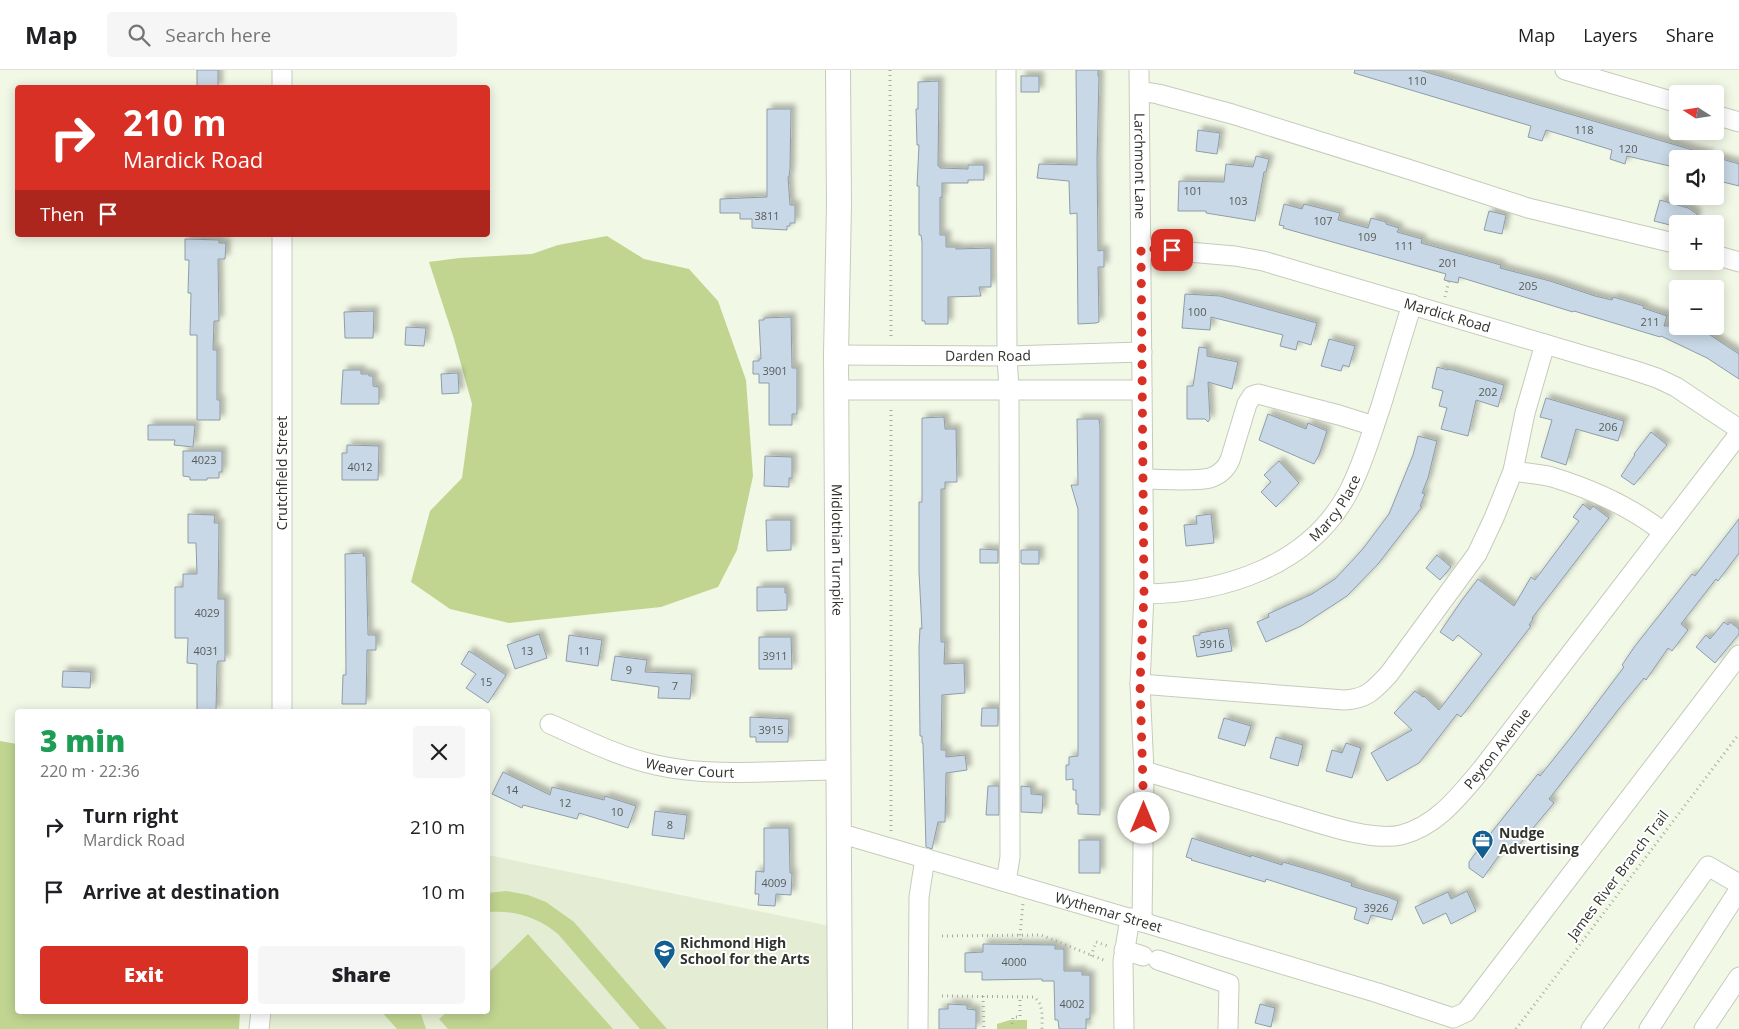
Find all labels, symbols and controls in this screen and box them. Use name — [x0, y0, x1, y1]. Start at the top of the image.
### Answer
search box — [107, 12, 457, 57]
text: Map — [25, 18, 77, 51]
icon: search — [125, 21, 153, 49]
text: Search here — [165, 22, 271, 48]
text: Map — [1518, 23, 1555, 47]
text: Layers — [1583, 23, 1638, 47]
text: Share — [1666, 23, 1714, 47]
house number: 110 — [1408, 73, 1426, 88]
north arrow — [1669, 85, 1724, 140]
map controls — [1669, 85, 1724, 335]
text: 210 m — [123, 99, 227, 146]
icon: right — [40, 105, 105, 170]
street label: Larchmont Lane — [1130, 113, 1150, 219]
house number: 118 — [1575, 122, 1593, 137]
house number: 120 — [1619, 141, 1637, 156]
text: Mardick Road — [123, 144, 263, 174]
button: sound — [1669, 150, 1724, 205]
house number: 101 — [1184, 183, 1202, 198]
house number: 103 — [1229, 193, 1247, 208]
icon: arrive — [94, 200, 122, 228]
text: Then — [40, 201, 84, 227]
house number: 3811 — [754, 208, 780, 223]
house number: 107 — [1314, 213, 1332, 228]
button: + — [1669, 215, 1724, 270]
pin — [1151, 229, 1193, 271]
house number: 109 — [1358, 229, 1376, 244]
icon: arrive — [1158, 236, 1186, 264]
house number: 111 — [1395, 238, 1413, 253]
house number: 201 — [1439, 255, 1457, 270]
house number: 205 — [1519, 278, 1537, 293]
button: − — [1669, 280, 1724, 335]
street label: Mardick Road — [1402, 293, 1493, 337]
house number: 100 — [1188, 304, 1206, 319]
house number: 211 — [1641, 314, 1659, 329]
street label: Darden Road — [945, 345, 1031, 365]
house number: 3901 — [762, 363, 788, 378]
house number: 202 — [1479, 384, 1497, 399]
street label: Crutchfield Street — [272, 416, 291, 530]
house number: 206 — [1599, 419, 1617, 434]
house number: 4023 — [191, 452, 217, 467]
house number: 4012 — [347, 459, 373, 474]
street label: Marcy Place — [1305, 472, 1365, 545]
street label: Midlothian Turnpike — [828, 484, 848, 616]
house number: 4029 — [194, 605, 220, 620]
house number: 3916 — [1199, 636, 1225, 651]
house number: 4031 — [193, 643, 219, 658]
house number: 13 — [521, 643, 533, 658]
house number: 11 — [578, 643, 590, 658]
house number: 3911 — [762, 648, 788, 663]
house number: 9 — [626, 662, 632, 677]
house number: 15 — [480, 674, 492, 689]
house number: 7 — [672, 678, 678, 693]
street label: Peyton Avenue — [1459, 704, 1534, 793]
text: 3 min — [40, 720, 125, 761]
house number: 3915 — [758, 722, 784, 737]
button: close — [413, 726, 465, 778]
street label: Weaver Court — [644, 753, 734, 781]
text: 220 m · 22:36 — [40, 760, 140, 782]
house number: 14 — [506, 782, 519, 797]
position arrow — [1117, 791, 1169, 843]
house number: 12 — [559, 795, 571, 810]
text: Turn right — [83, 803, 178, 829]
house number: 10 — [611, 804, 623, 819]
street label: James River Branch Trail — [1561, 806, 1673, 945]
icon: right — [40, 813, 68, 841]
text: 210 m — [410, 814, 465, 840]
house number: 8 — [667, 817, 673, 832]
place label: Nudge Advertising — [1499, 823, 1579, 858]
text: Mardick Road — [83, 829, 185, 851]
office icon: Nudge Advertising — [1471, 829, 1495, 860]
house number: 4009 — [761, 875, 787, 890]
icon: arrive — [40, 878, 68, 906]
text: Arrive at destination — [83, 879, 280, 905]
text: 10 m — [421, 879, 465, 905]
street label: Wythemar Street — [1053, 887, 1165, 937]
house number: 3926 — [1363, 900, 1389, 915]
place label: Richmond High School for the Arts — [680, 933, 810, 968]
school or university icon: Richmond High School for the Arts — [652, 939, 676, 970]
button: Exit — [40, 946, 248, 1004]
button: Share — [258, 946, 465, 1004]
house number: 4000 — [1001, 954, 1027, 969]
house number: 4002 — [1059, 996, 1085, 1011]

